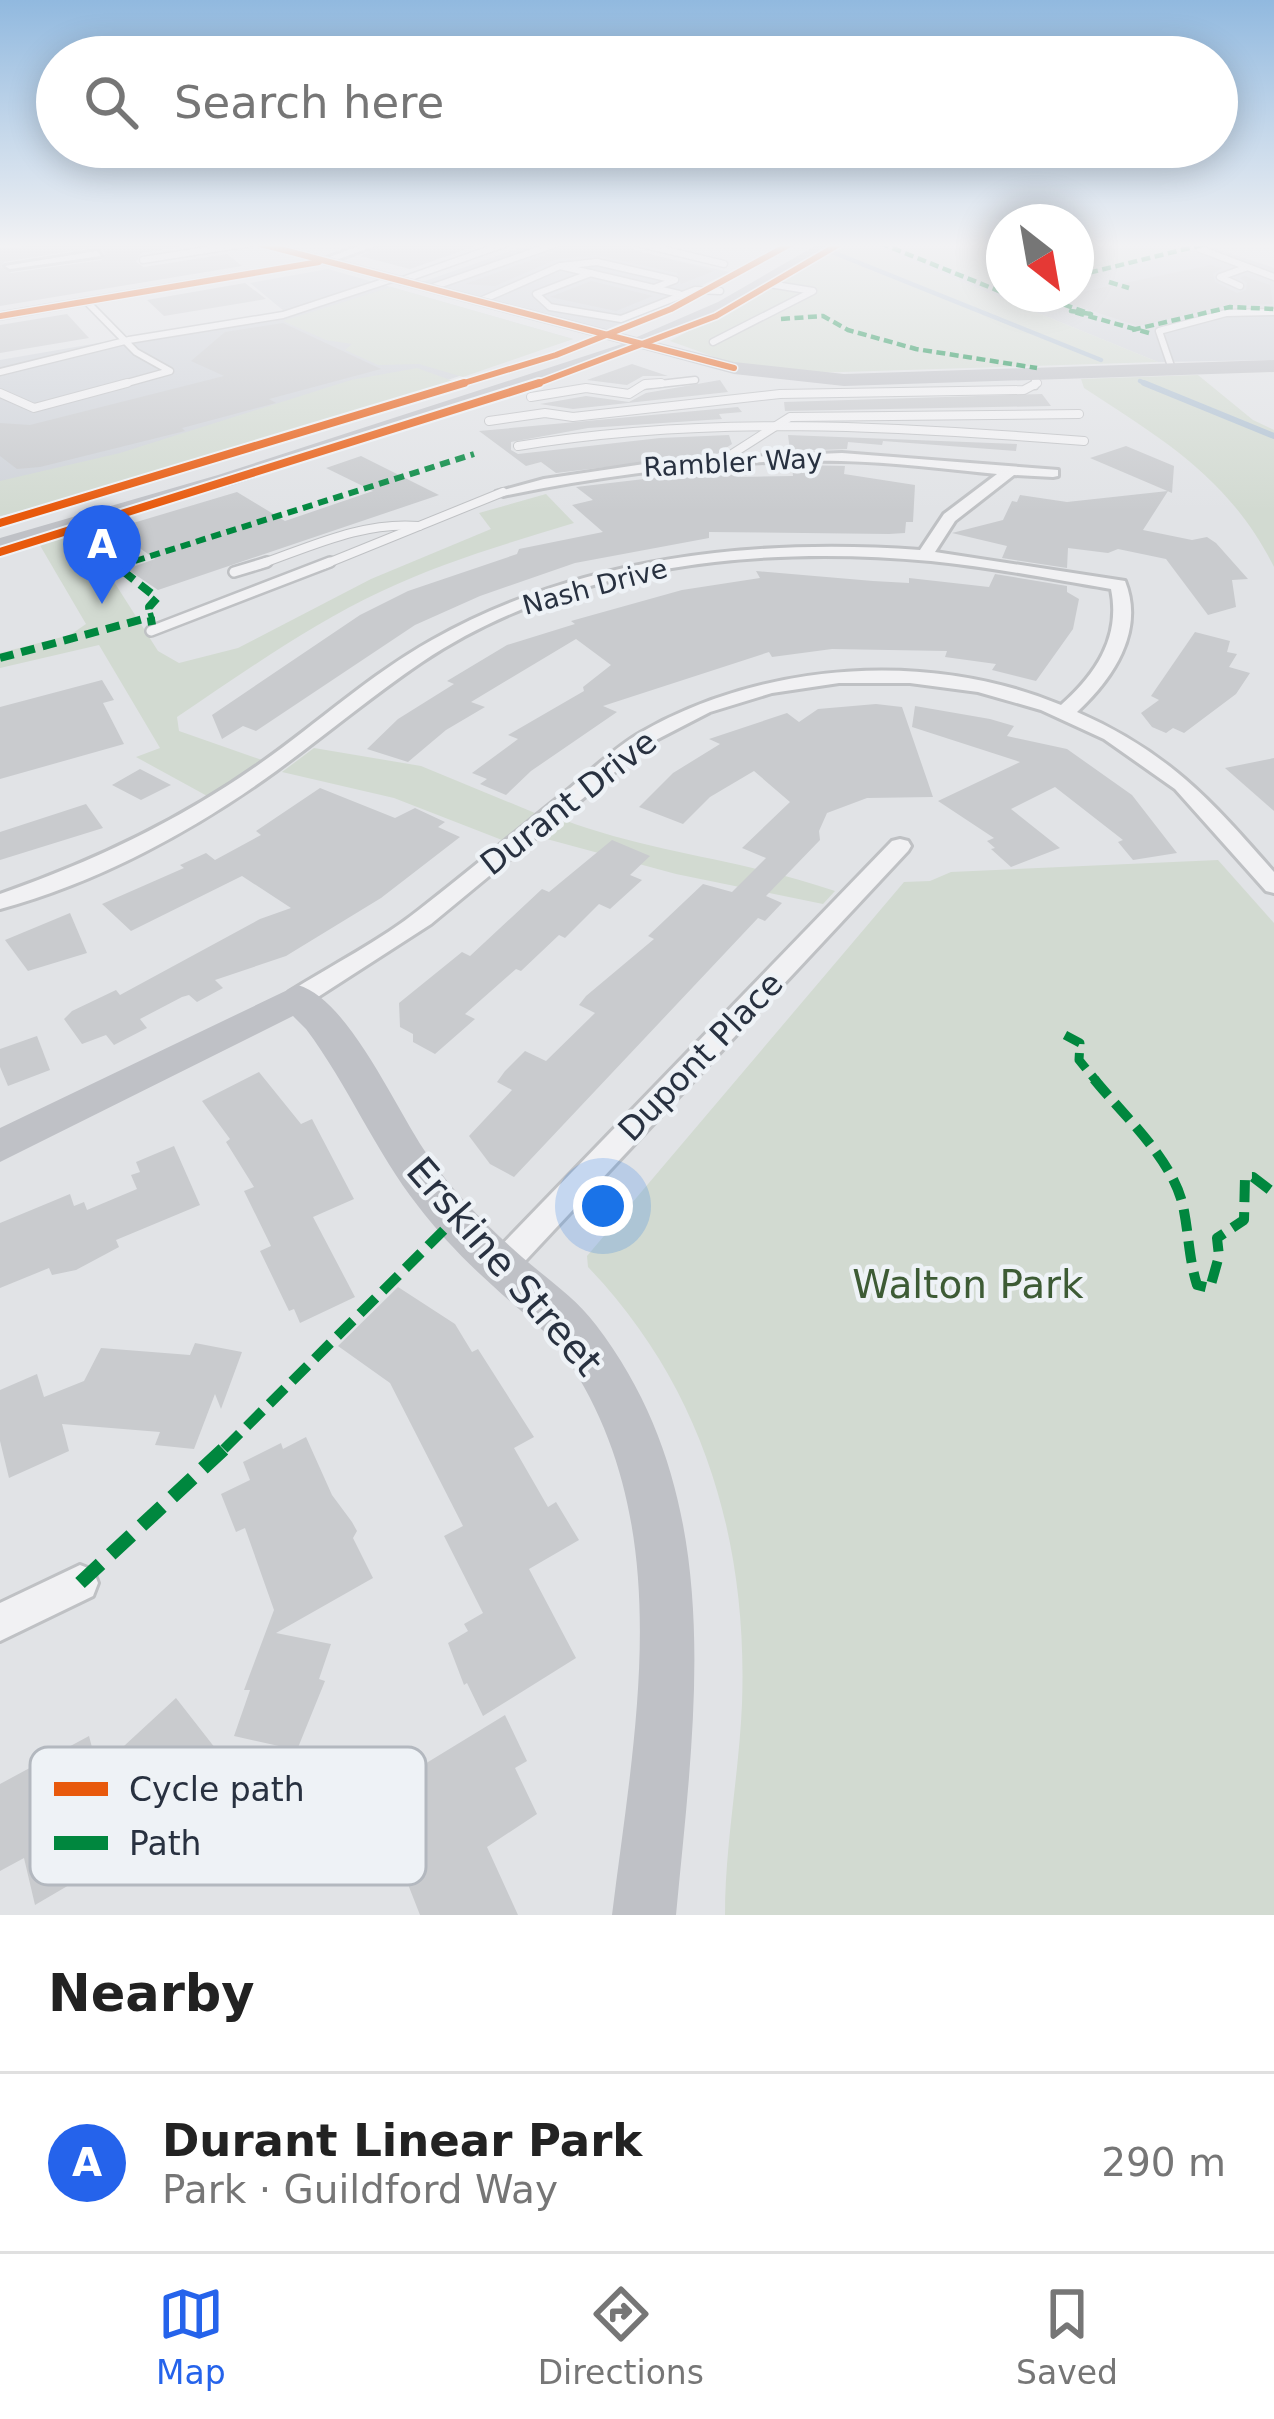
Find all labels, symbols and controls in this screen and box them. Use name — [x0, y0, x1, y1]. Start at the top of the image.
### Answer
search box — [36, 36, 1238, 168]
icon: search — [78, 69, 144, 135]
text: Search here — [174, 76, 444, 129]
north arrow — [986, 204, 1094, 312]
street label: Rambler Way — [643, 442, 823, 483]
pin: A — [63, 505, 141, 604]
street label: Nash Drive — [519, 552, 671, 621]
street label: Durant Drive — [473, 722, 664, 883]
street label: Dupont Place — [610, 964, 791, 1149]
street label: Erskine Street — [398, 1148, 611, 1384]
your location — [573, 1176, 633, 1236]
park label: Walton Park — [852, 1262, 1084, 1307]
legend — [30, 1747, 426, 1885]
text: Cycle path — [129, 1770, 305, 1809]
text: Path — [129, 1824, 202, 1863]
text: Nearby — [48, 1964, 255, 2023]
text: Durant Linear Park — [162, 2114, 642, 2167]
text: A — [72, 2140, 102, 2185]
text: 290 m — [1101, 2140, 1226, 2185]
text: Park · Guildford Way — [162, 2167, 558, 2212]
tab: Map — [156, 2281, 226, 2392]
tab: Directions — [538, 2281, 704, 2392]
tab: Saved — [1016, 2281, 1118, 2392]

